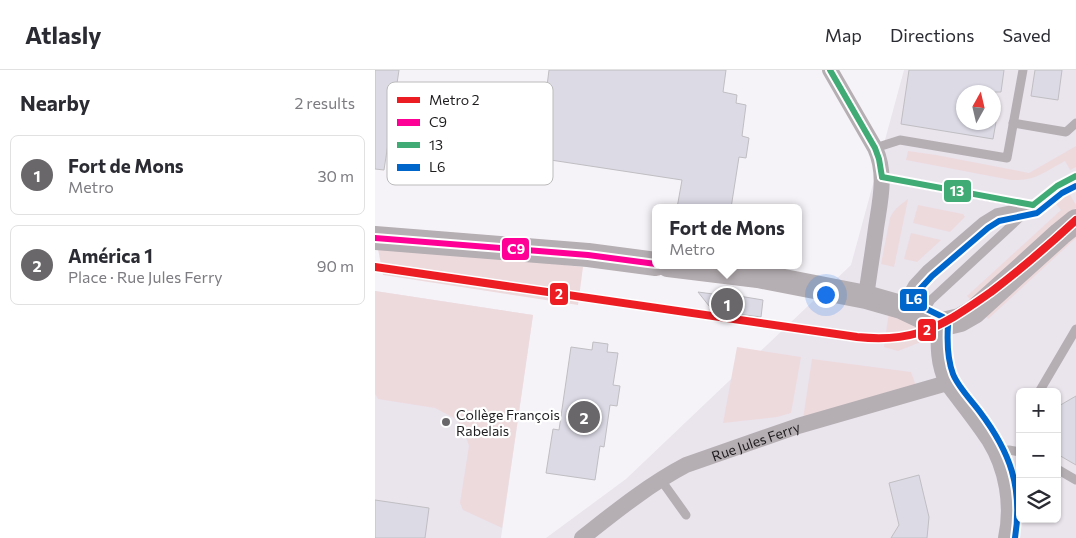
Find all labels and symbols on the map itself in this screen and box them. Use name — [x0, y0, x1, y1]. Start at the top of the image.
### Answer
legend — [387, 82, 553, 185]
north arrow — [956, 85, 1001, 130]
text: Metro 2 — [429, 91, 480, 108]
text: C9 — [429, 113, 447, 130]
text: 13 — [429, 136, 443, 153]
text: L6 — [429, 158, 446, 175]
line badge: 13 — [943, 179, 972, 203]
text: 13 — [950, 182, 964, 199]
line badge: C9 — [501, 237, 530, 261]
text: C9 — [507, 240, 525, 257]
line badge: 2 — [549, 282, 569, 306]
your location — [813, 282, 839, 308]
text: 2 — [555, 285, 563, 302]
pin: 1 — [711, 285, 743, 323]
line badge: L6 — [899, 288, 928, 312]
text: L6 — [906, 290, 923, 307]
line badge: 2 — [917, 318, 937, 342]
text: 2 — [923, 321, 931, 338]
pin: 2 — [568, 398, 600, 436]
place label: Collège François Rabelais — [456, 406, 560, 439]
marker: Collège François Rabelais — [440, 416, 452, 428]
street label: Rue Jules Ferry — [709, 417, 802, 464]

